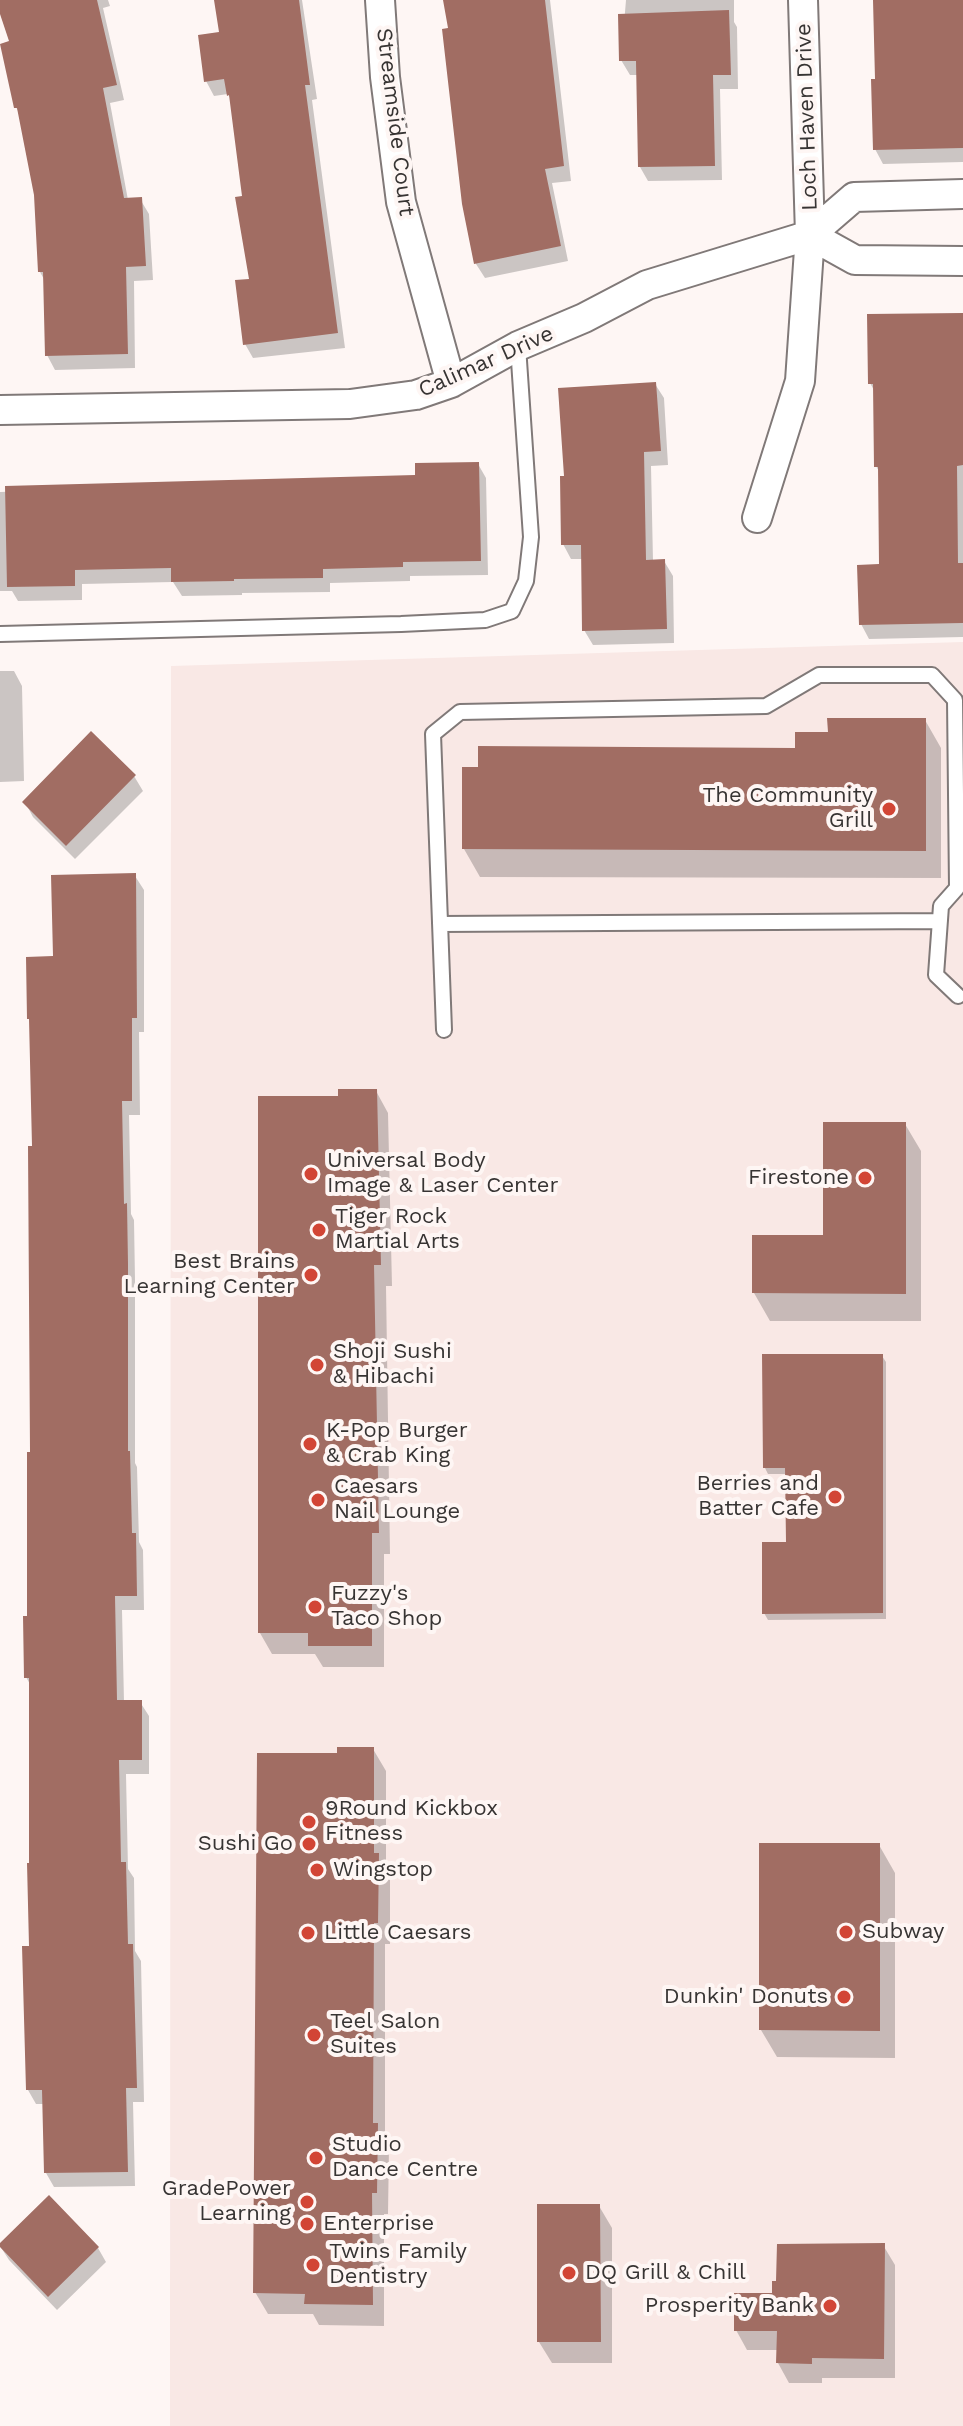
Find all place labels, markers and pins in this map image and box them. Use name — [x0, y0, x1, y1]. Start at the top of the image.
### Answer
place label: The Community Grill — [703, 783, 873, 834]
marker: The Community Grill — [880, 800, 898, 818]
place label: Universal Body Image & Laser Center — [327, 1148, 558, 1200]
marker: Universal Body Image & Laser Center — [302, 1165, 320, 1183]
place label: Firestone — [748, 1165, 849, 1191]
marker: Firestone — [856, 1169, 874, 1187]
place label: Tiger Rock Martial Arts — [335, 1204, 460, 1256]
marker: Tiger Rock Martial Arts — [310, 1221, 328, 1239]
place label: Best Brains Learning Center — [124, 1249, 295, 1300]
marker: Best Brains Learning Center — [302, 1266, 320, 1284]
place label: Shoji Sushi & Hibachi — [333, 1339, 452, 1390]
marker: Shoji Sushi & Hibachi — [308, 1356, 326, 1374]
place label: K-Pop Burger & Crab King — [326, 1418, 468, 1470]
marker: K-Pop Burger & Crab King — [301, 1435, 319, 1453]
place label: Berries and Batter Cafe — [696, 1471, 819, 1522]
place label: Caesars Nail Lounge — [334, 1474, 460, 1526]
marker: Berries and Batter Cafe — [826, 1488, 844, 1506]
marker: Caesars Nail Lounge — [309, 1491, 327, 1509]
place label: Fuzzy's Taco Shop — [331, 1581, 442, 1632]
marker: Fuzzy's Taco Shop — [306, 1598, 324, 1616]
place label: 9Round Kickbox Fitness — [325, 1796, 498, 1848]
marker: 9Round Kickbox Fitness — [300, 1813, 318, 1831]
place label: Sushi Go — [198, 1831, 293, 1857]
marker: Sushi Go — [300, 1835, 318, 1853]
place label: Wingstop — [333, 1857, 433, 1883]
marker: Wingstop — [308, 1861, 326, 1879]
place label: Subway — [862, 1919, 944, 1945]
place label: Little Caesars — [324, 1920, 471, 1946]
marker: Subway — [837, 1923, 855, 1941]
marker: Little Caesars — [299, 1924, 317, 1942]
place label: Dunkin' Donuts — [664, 1984, 828, 2010]
marker: Dunkin' Donuts — [835, 1988, 853, 2006]
place label: Teel Salon Suites — [330, 2009, 440, 2060]
marker: Teel Salon Suites — [305, 2026, 323, 2044]
place label: Studio Dance Centre — [332, 2132, 478, 2184]
marker: Studio Dance Centre — [307, 2149, 325, 2167]
place label: GradePower Learning — [162, 2176, 291, 2228]
marker: GradePower Learning — [298, 2193, 316, 2211]
place label: Enterprise — [323, 2211, 434, 2237]
marker: Enterprise — [298, 2215, 316, 2233]
place label: Twins Family Dentistry — [329, 2239, 467, 2290]
marker: Twins Family Dentistry — [304, 2256, 322, 2274]
place label: DQ Grill & Chill — [585, 2260, 746, 2286]
marker: DQ Grill & Chill — [560, 2264, 578, 2282]
place label: Prosperity Bank — [645, 2293, 814, 2319]
marker: Prosperity Bank — [821, 2297, 839, 2315]

